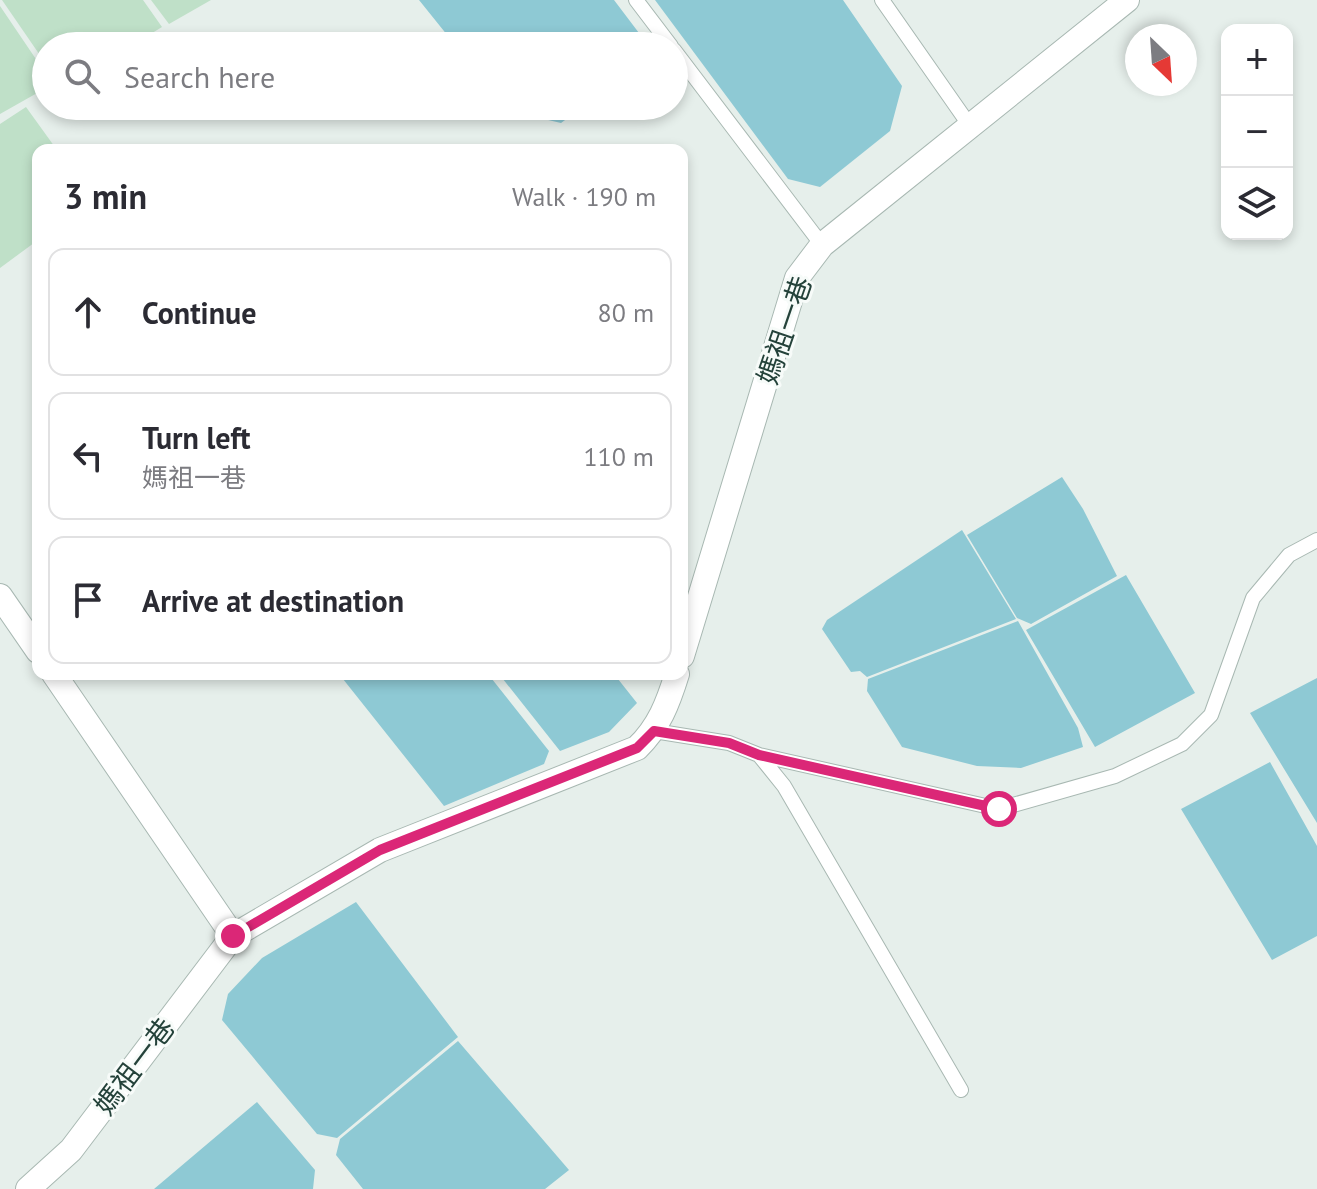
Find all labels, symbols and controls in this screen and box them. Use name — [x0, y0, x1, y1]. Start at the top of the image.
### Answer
north arrow — [1125, 24, 1197, 96]
map controls — [1221, 24, 1293, 240]
button: + — [1221, 24, 1293, 96]
search box — [32, 32, 688, 120]
icon: search — [60, 54, 104, 98]
text: Search here — [124, 57, 275, 96]
button: − — [1221, 96, 1293, 168]
button: layers — [1221, 168, 1293, 240]
text: 3 min — [64, 174, 147, 218]
text: Walk · 190 m — [512, 180, 656, 213]
street label: 媽祖一巷 — [748, 271, 820, 389]
icon: ahead — [66, 290, 110, 334]
text: Continue — [142, 293, 256, 332]
text: 80 m — [598, 296, 654, 329]
text: Turn left — [142, 418, 250, 457]
icon: left — [66, 434, 110, 478]
text: 110 m — [583, 440, 654, 473]
text: 媽祖一巷 — [142, 461, 246, 494]
icon: arrive — [66, 578, 110, 622]
text: Arrive at destination — [142, 581, 404, 620]
route start — [981, 791, 1017, 827]
route end — [215, 918, 251, 954]
street label: 媽祖一巷 — [86, 1010, 182, 1122]

